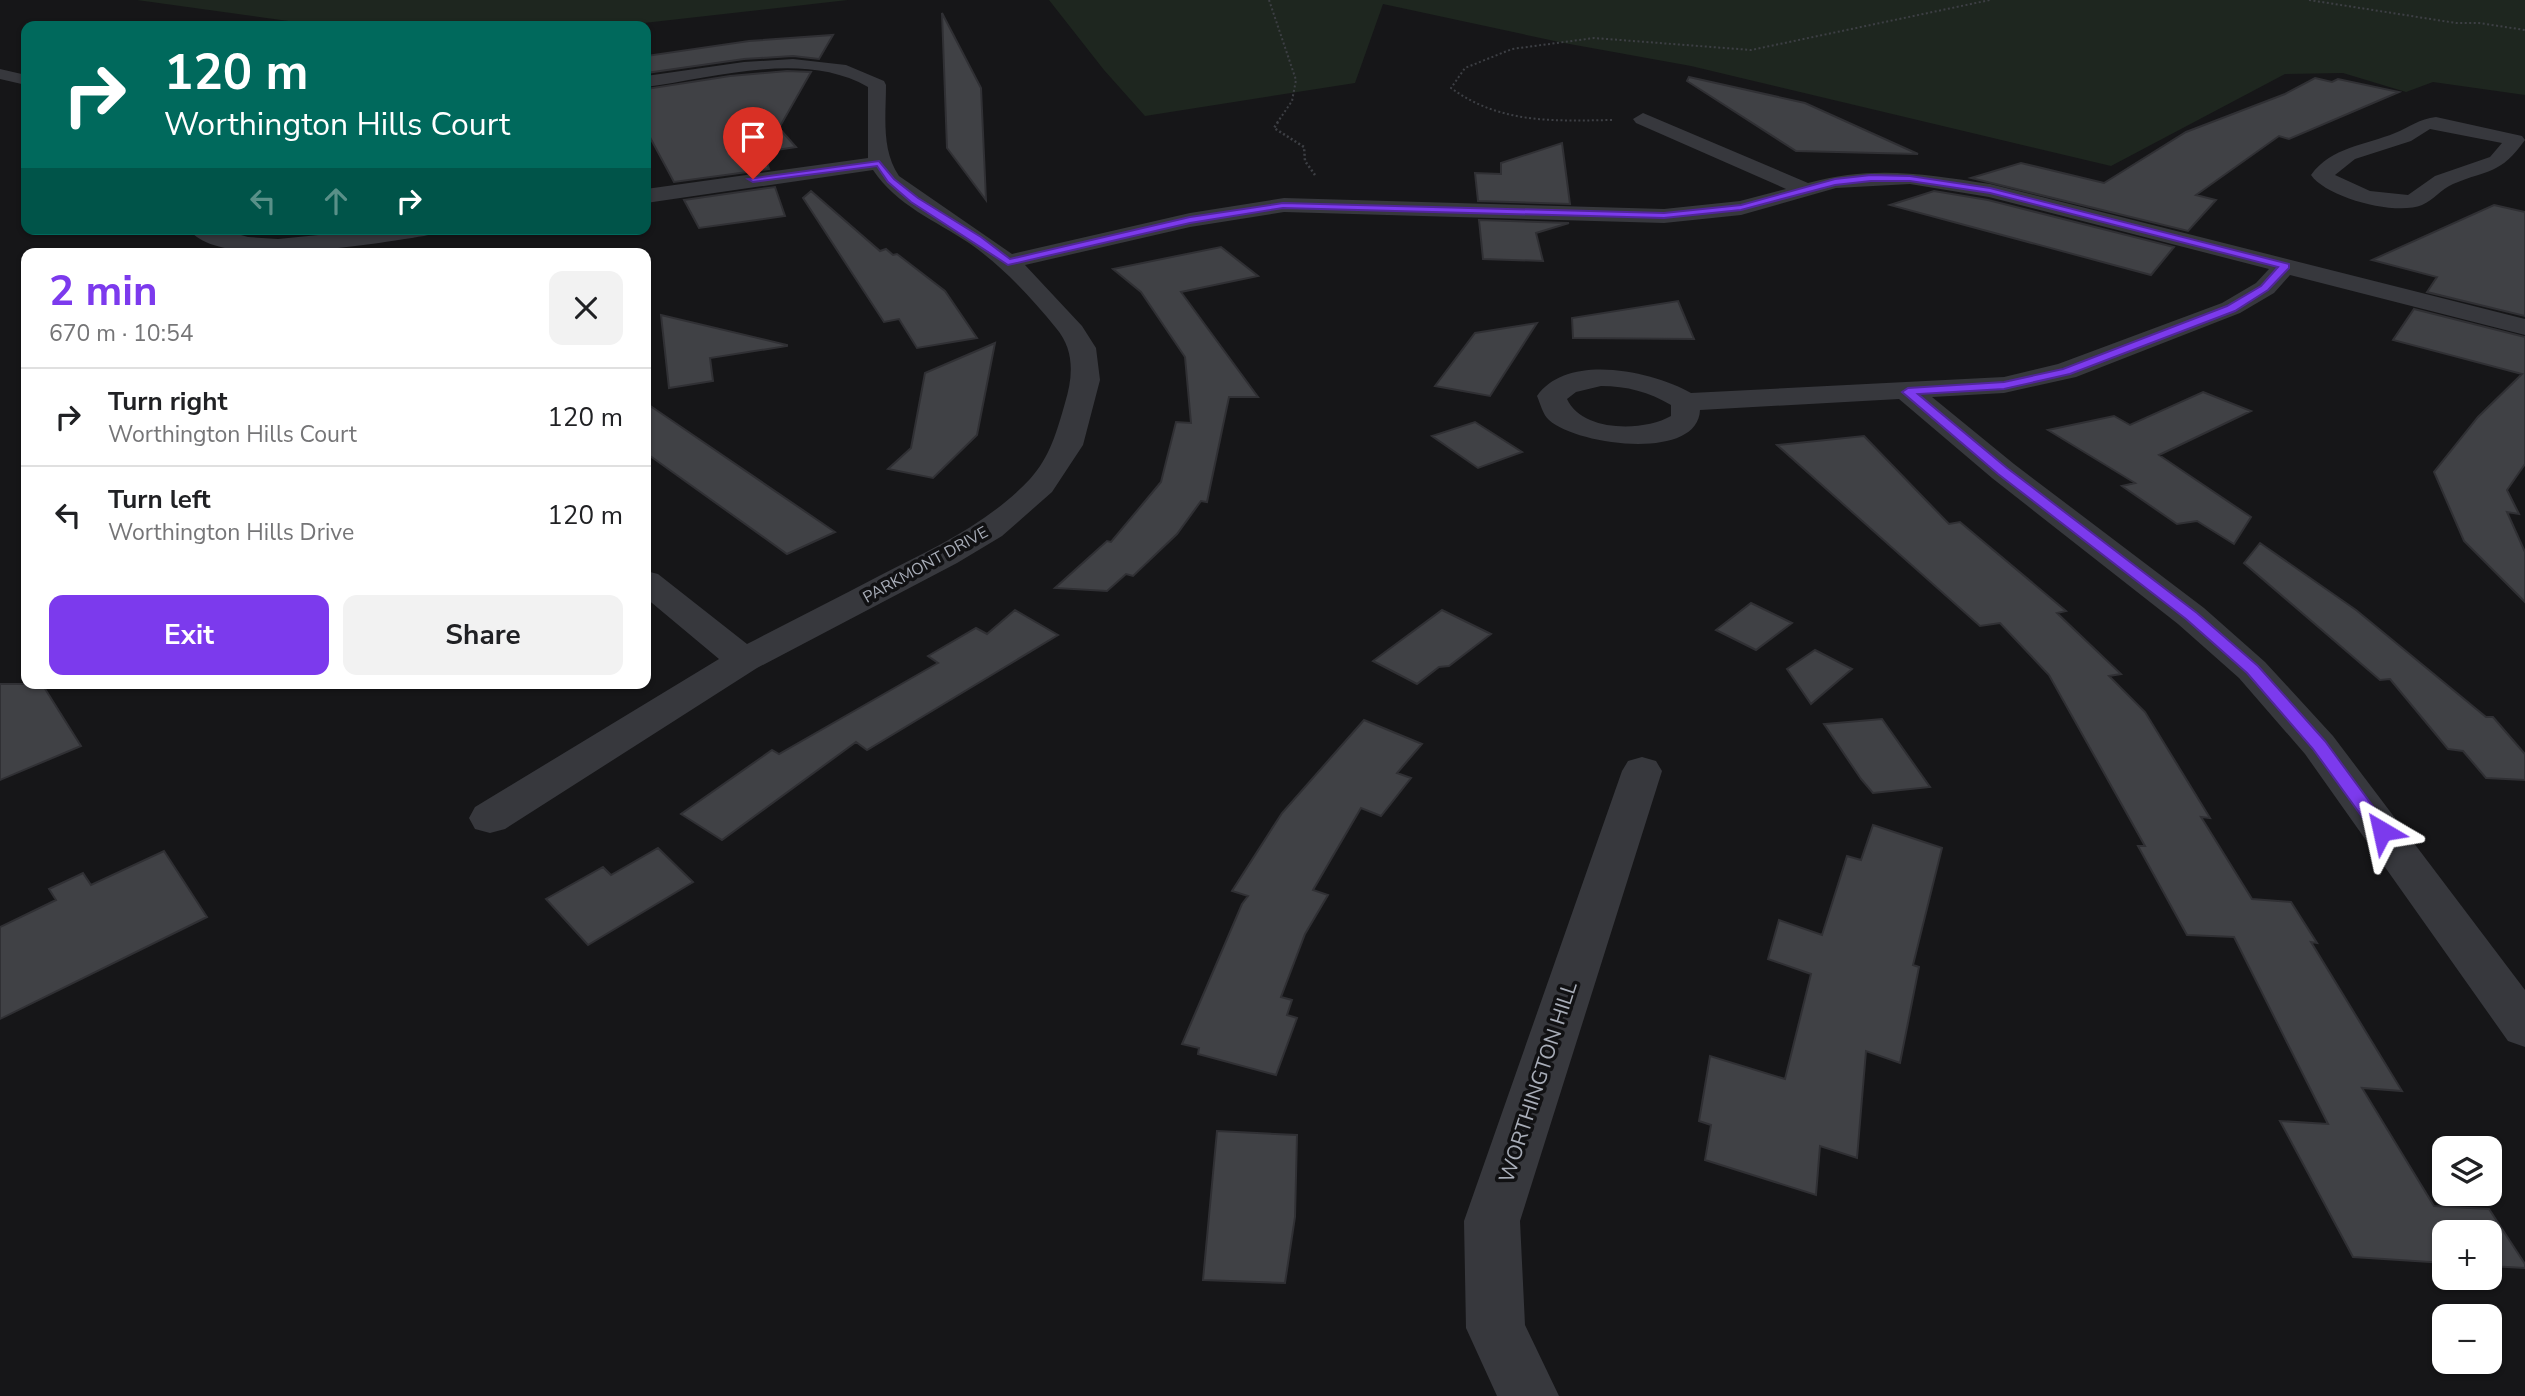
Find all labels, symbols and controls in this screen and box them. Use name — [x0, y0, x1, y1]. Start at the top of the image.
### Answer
text: 120 m — [164, 39, 308, 106]
icon: right — [49, 49, 140, 140]
text: Worthington Hills Court — [164, 103, 510, 146]
pin — [723, 107, 783, 179]
icon: arrive — [734, 118, 772, 156]
icon: left — [244, 182, 282, 220]
icon: ahead — [317, 182, 355, 220]
icon: right — [390, 182, 428, 220]
text: 2 min — [49, 263, 158, 320]
button: close — [549, 271, 623, 345]
text: 670 m · 10:54 — [49, 318, 194, 349]
text: Turn right — [108, 384, 227, 419]
icon: right — [49, 398, 87, 436]
text: 120 m — [547, 400, 623, 435]
text: Worthington Hills Court — [108, 419, 357, 450]
text: Turn left — [108, 482, 211, 517]
icon: left — [49, 496, 87, 534]
text: 120 m — [547, 498, 623, 533]
text: Worthington Hills Drive — [108, 517, 354, 548]
street label: PARKMONT DRIVE — [859, 521, 992, 608]
button: Exit — [49, 595, 329, 675]
button: Share — [343, 595, 623, 675]
position arrow — [2345, 794, 2419, 868]
street label: WORTHINGTON HILL — [1492, 977, 1584, 1186]
map controls — [2432, 1136, 2502, 1374]
button: layers — [2432, 1136, 2502, 1206]
button: + — [2432, 1220, 2502, 1290]
button: − — [2432, 1304, 2502, 1374]

